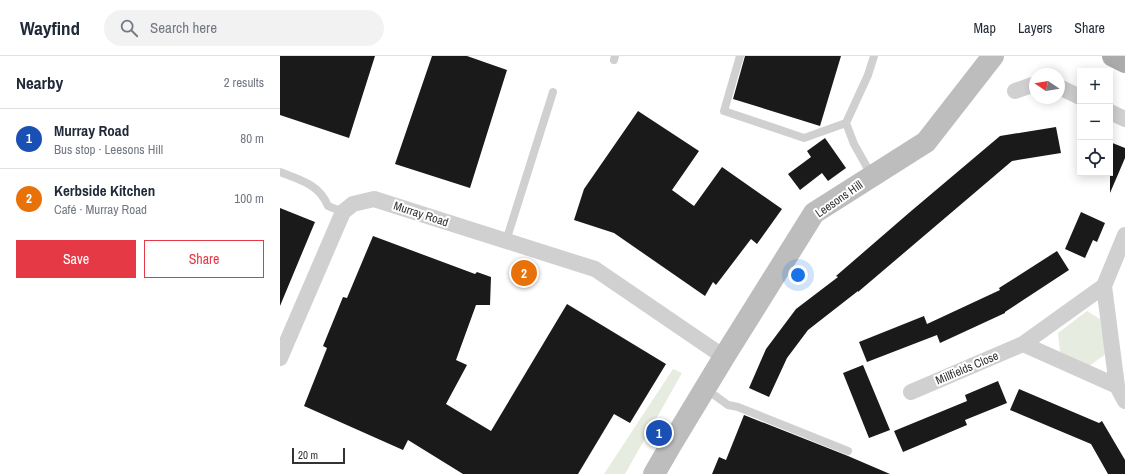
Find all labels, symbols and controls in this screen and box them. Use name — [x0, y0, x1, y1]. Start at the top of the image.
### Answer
search box — [104, 10, 384, 46]
text: Wayfind — [20, 15, 80, 41]
icon: search — [118, 17, 140, 39]
text: Search here — [150, 17, 217, 38]
text: Map — [974, 19, 996, 37]
text: Layers — [1018, 19, 1052, 37]
text: Share — [1074, 19, 1105, 37]
north arrow — [1029, 68, 1065, 104]
map controls — [1077, 68, 1113, 176]
button: + — [1077, 68, 1113, 104]
text: Nearby — [16, 71, 63, 94]
text: 2 results — [224, 74, 264, 91]
button: − — [1077, 104, 1113, 140]
text: Murray Road — [54, 120, 129, 141]
text: 1 — [26, 130, 32, 147]
text: 80 m — [240, 130, 264, 147]
button: locate — [1077, 140, 1113, 176]
text: Bus stop · Leesons Hill — [54, 141, 163, 158]
street label: Leesons Hill — [812, 177, 866, 221]
text: Kerbside Kitchen — [54, 180, 155, 201]
text: 2 — [26, 190, 32, 207]
text: 100 m — [234, 190, 264, 207]
street label: Murray Road — [391, 198, 451, 230]
text: Café · Murray Road — [54, 201, 147, 218]
button: Save — [16, 240, 136, 278]
button: Share — [144, 240, 264, 278]
pin: 2 — [511, 258, 537, 288]
your location — [788, 265, 808, 285]
street label: Millfields Close — [933, 348, 1001, 388]
pin: 1 — [646, 418, 672, 448]
scale bar — [292, 446, 345, 465]
text: 20 m — [298, 448, 318, 462]

